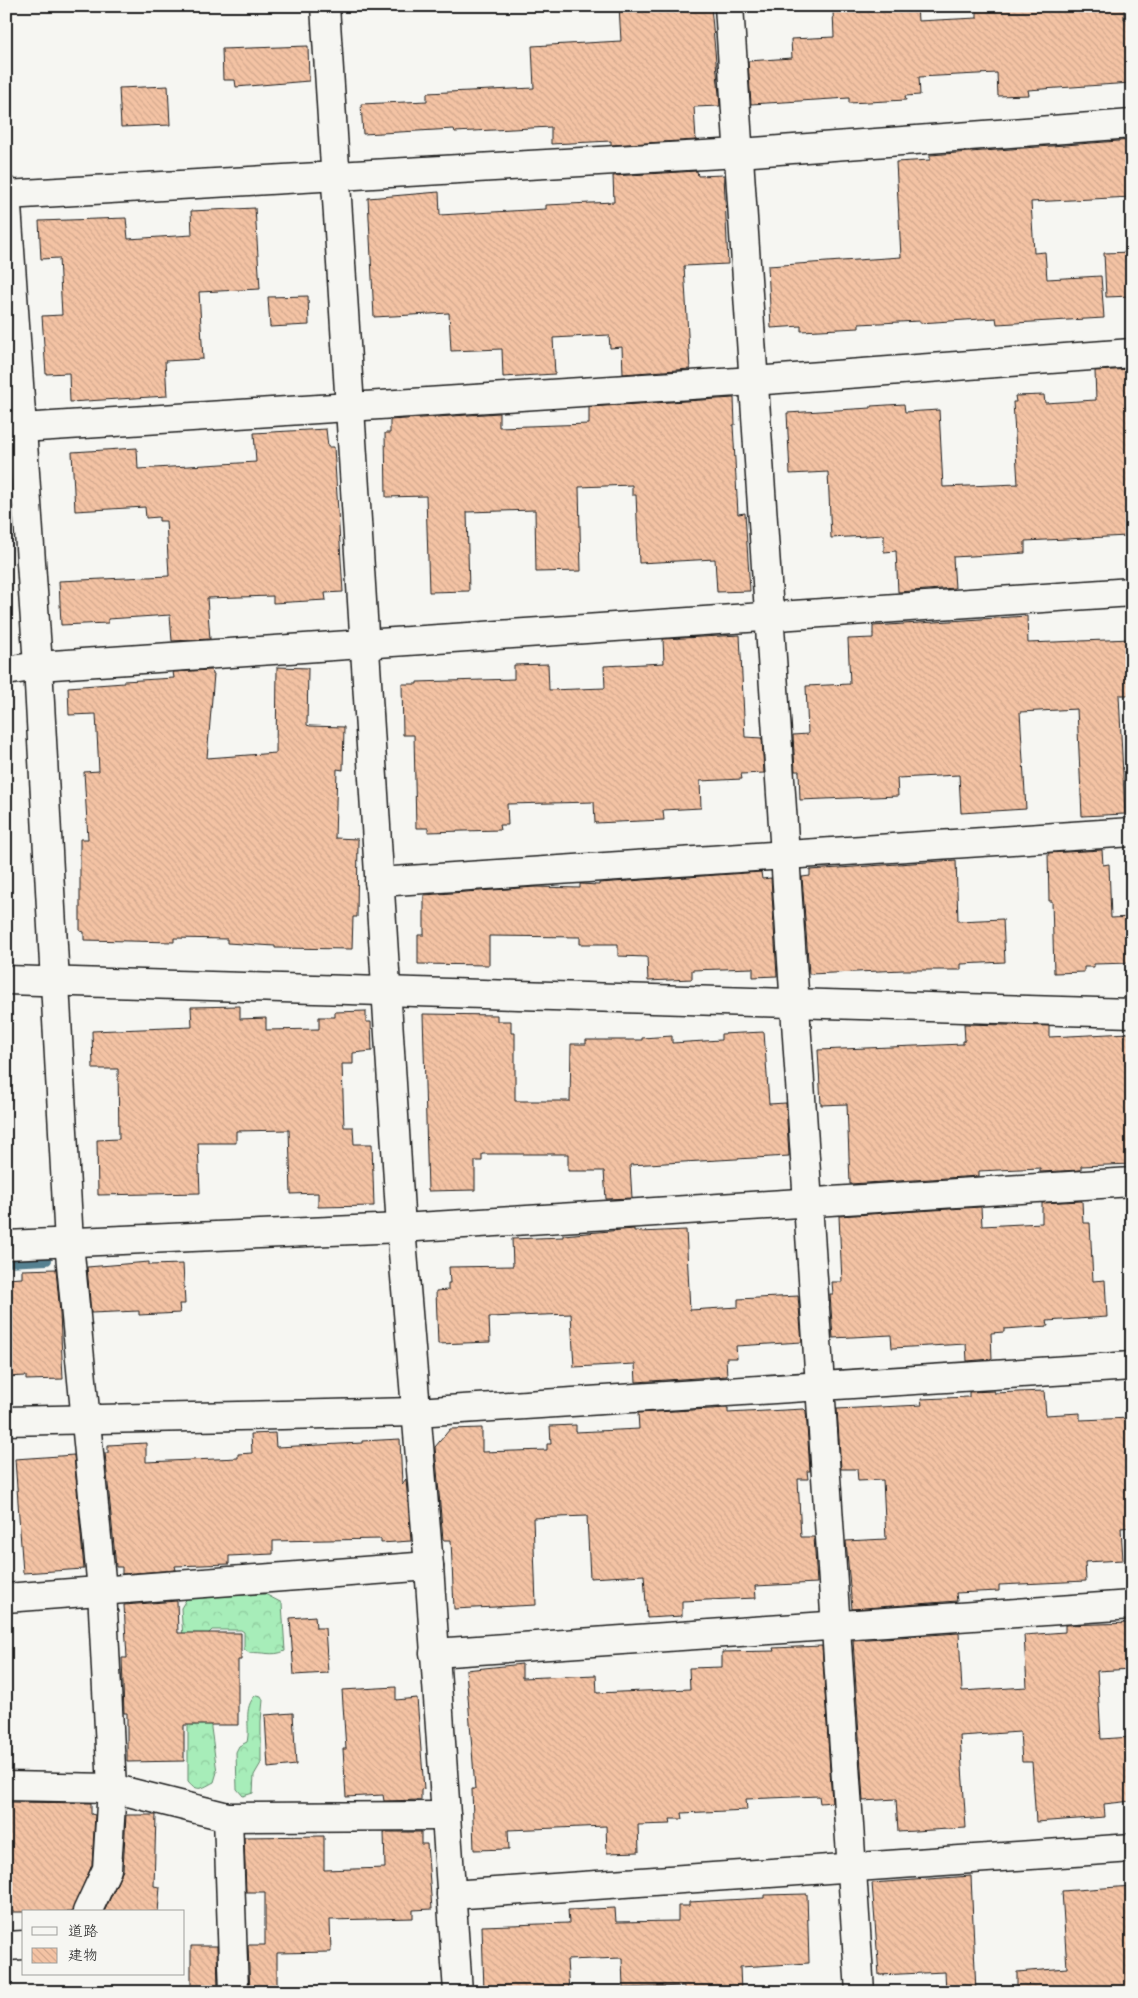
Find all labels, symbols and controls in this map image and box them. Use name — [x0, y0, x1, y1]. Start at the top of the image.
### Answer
legend — [22, 1910, 185, 1976]
text: 道路 — [68, 1924, 98, 1942]
text: 建物 — [68, 1948, 98, 1966]

